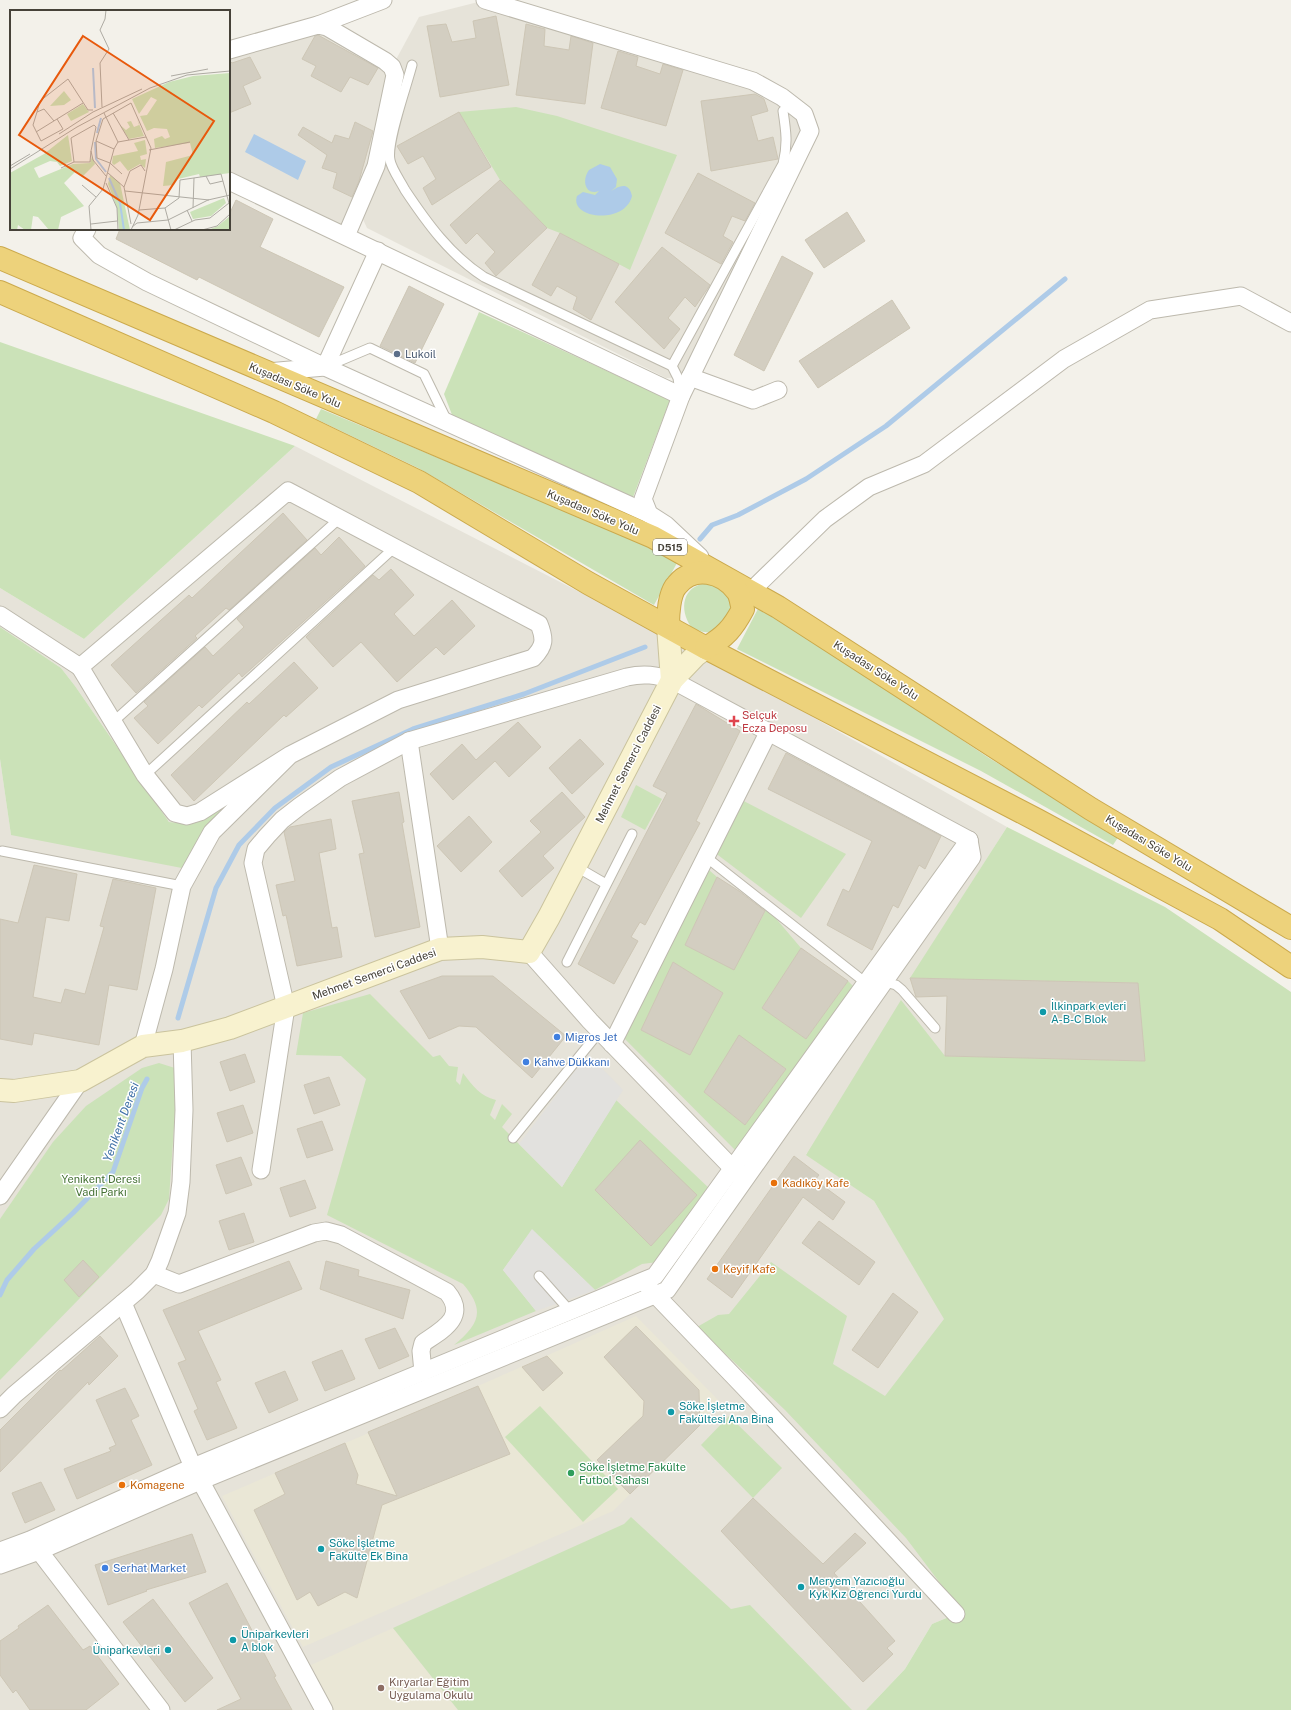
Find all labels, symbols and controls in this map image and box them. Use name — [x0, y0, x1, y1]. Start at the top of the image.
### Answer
inset map — [10, 10, 230, 230]
place label: Lukoil — [405, 348, 436, 360]
marker: Lukoil — [392, 349, 402, 359]
street label: Kuşadası Söke Yolu — [247, 360, 343, 411]
street label: Kuşadası Söke Yolu — [545, 487, 641, 538]
road number: D515 — [653, 539, 687, 555]
street label: Kuşadası Söke Yolu — [831, 638, 921, 703]
street label: Mehmet Semerci Caddesi — [593, 703, 663, 825]
place label: Selçuk Ecza Deposu — [742, 709, 807, 734]
marker: Selçuk Ecza Deposu — [729, 716, 739, 726]
street label: Kuşadası Söke Yolu — [1103, 812, 1194, 874]
street label: Mehmet Semerci Caddesi — [311, 946, 437, 1002]
place label: İlkinpark evleri A-B-C Blok — [1051, 999, 1126, 1025]
marker: İlkinpark evleri A-B-C Blok — [1038, 1007, 1048, 1017]
place label: Migros Jet — [565, 1031, 617, 1043]
marker: Migros Jet — [552, 1032, 562, 1042]
place label: Kahve Dükkanı — [534, 1056, 609, 1068]
marker: Kahve Dükkanı — [521, 1057, 531, 1067]
water label: Yenikent Deresi — [100, 1080, 142, 1164]
park label: Yenikent Deresi Vadi Parkı — [61, 1173, 141, 1198]
place label: Kadıköy Kafe — [782, 1177, 849, 1189]
marker: Kadıköy Kafe — [769, 1178, 779, 1188]
place label: Keyif Kafe — [723, 1263, 776, 1275]
marker: Keyif Kafe — [710, 1264, 720, 1274]
place label: Söke İşletme Fakültesi Ana Bina — [679, 1399, 774, 1425]
marker: Söke İşletme Fakültesi Ana Bina — [666, 1407, 676, 1417]
place label: Söke İşletme Fakülte Futbol Sahası — [579, 1460, 686, 1486]
marker: Söke İşletme Fakülte Futbol Sahası — [566, 1468, 576, 1478]
place label: Komagene — [130, 1479, 184, 1491]
marker: Komagene — [117, 1480, 127, 1490]
place label: Söke İşletme Fakülte Ek Bina — [329, 1536, 408, 1562]
marker: Söke İşletme Fakülte Ek Bina — [316, 1544, 326, 1554]
place label: Serhat Market — [113, 1562, 186, 1574]
marker: Serhat Market — [100, 1563, 110, 1573]
place label: Meryem Yazıcıoğlu Kyk Kız Öğrenci Yurdu — [809, 1575, 922, 1600]
marker: Meryem Yazıcıoğlu Kyk Kız Öğrenci Yurdu — [796, 1582, 806, 1592]
place label: Üniparkevleri A blok — [241, 1627, 309, 1653]
marker: Üniparkevleri A blok — [228, 1635, 238, 1645]
place label: Üniparkevleri — [92, 1643, 160, 1656]
marker: Üniparkevleri — [163, 1645, 173, 1655]
place label: Kıryarlar Eğitim Uygulama Okulu — [389, 1676, 473, 1701]
marker: Kıryarlar Eğitim Uygulama Okulu — [376, 1683, 386, 1693]

